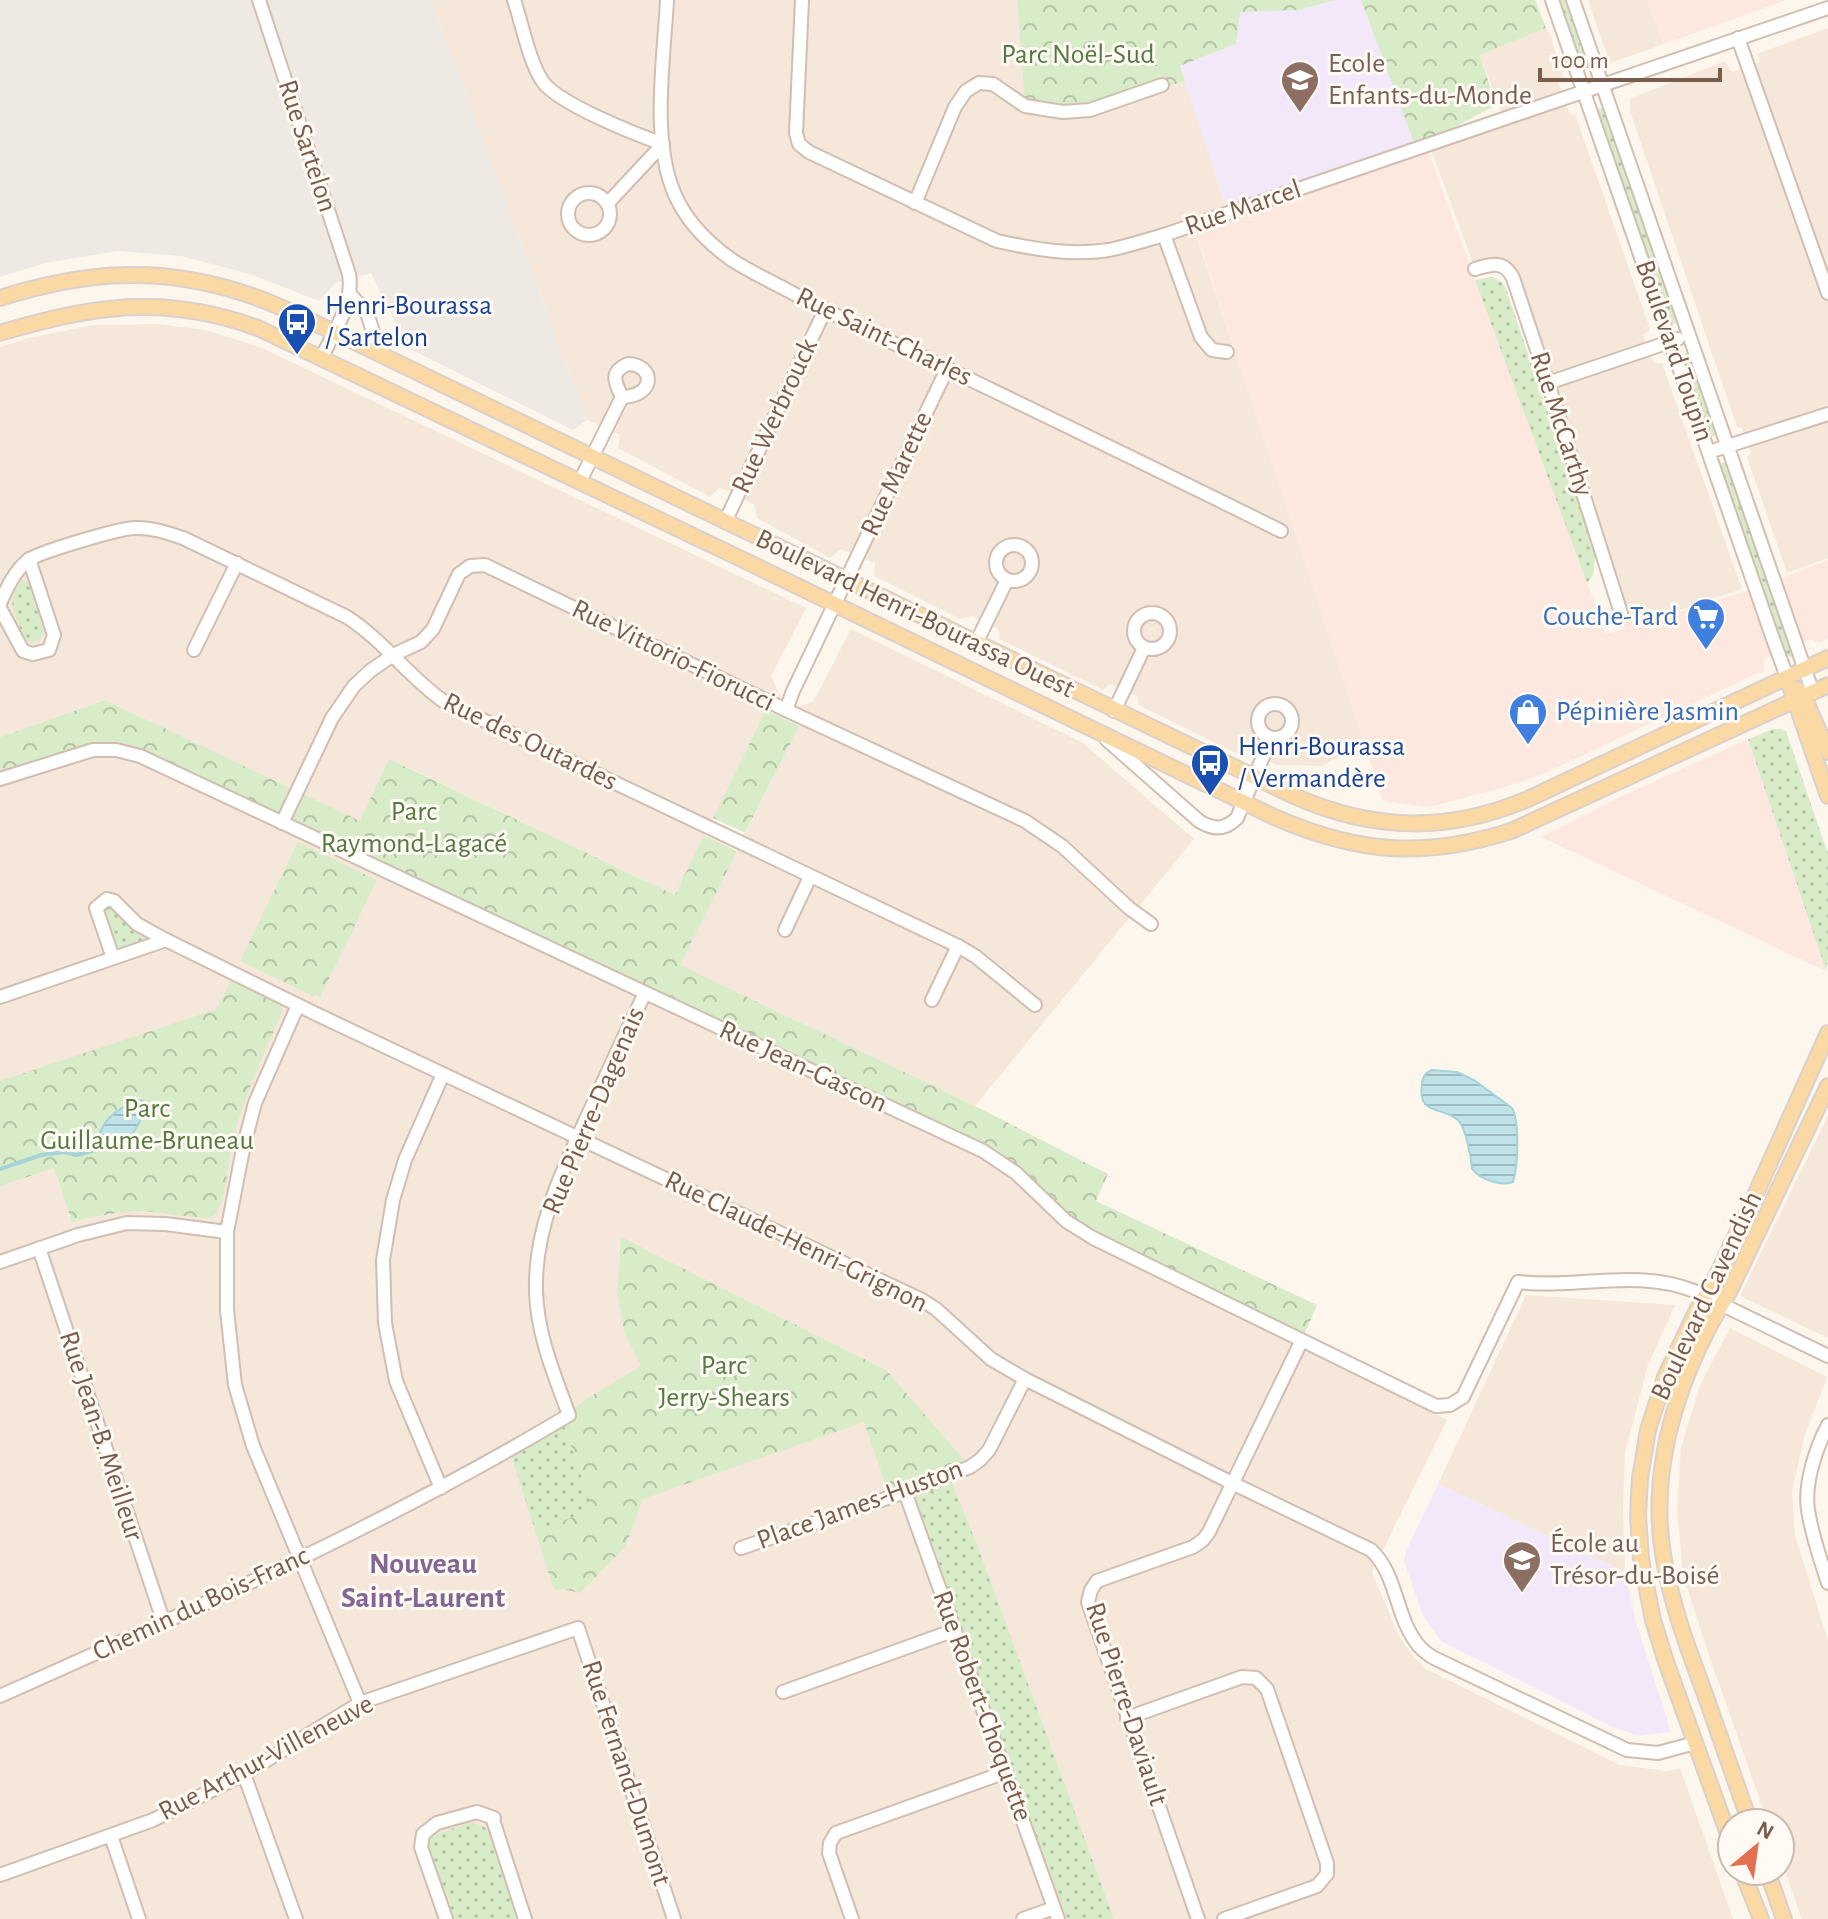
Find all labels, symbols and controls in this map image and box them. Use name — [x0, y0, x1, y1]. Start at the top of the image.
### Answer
scale bar — [1540, 32, 1720, 82]
park label: Parc Noël-Sud — [1001, 41, 1155, 69]
text: 100 m — [1552, 49, 1609, 73]
place label: Ecole Enfants-du-Monde — [1328, 50, 1532, 110]
school or university icon: Ecole Enfants-du-Monde — [1279, 59, 1321, 114]
street label: Rue Sartelon — [272, 76, 342, 216]
street label: Rue Marcel — [1181, 175, 1305, 241]
street label: Boulevard Toupin — [1630, 257, 1718, 445]
street label: Rue Saint-Charles — [792, 282, 976, 392]
place label: Henri-Bourassa / Sartelon — [325, 292, 492, 352]
bus stop icon: Henri-Bourassa / Sartelon — [276, 301, 318, 356]
street label: Rue Werbrouck — [727, 334, 823, 498]
street label: Rue McCarthy — [1524, 348, 1598, 500]
street label: Rue Marette — [856, 408, 938, 540]
street label: Boulevard Henri-Bourassa Ouest — [751, 525, 1079, 703]
street label: Rue Vittorio-Fiorucci — [567, 595, 779, 717]
supermarket icon: Couche-Tard — [1685, 596, 1727, 651]
place label: Couche-Tard — [1543, 603, 1678, 631]
street label: Rue des Outardes — [439, 688, 621, 796]
shop icon: Pépinière Jasmin — [1507, 691, 1549, 746]
place label: Pépinière Jasmin — [1556, 698, 1739, 726]
place label: Henri-Bourassa / Vermandère — [1238, 733, 1405, 793]
bus stop icon: Henri-Bourassa / Vermandère — [1189, 742, 1231, 797]
park label: Parc Raymond-Lagacé — [321, 798, 507, 858]
street label: Rue Pierre-Dagenais — [538, 1003, 650, 1219]
street label: Rue Jean-Gascon — [715, 1016, 891, 1118]
park label: Parc Guillaume-Bruneau — [40, 1095, 254, 1155]
street label: Rue Claude-Henri-Grignon — [660, 1166, 932, 1318]
street label: Boulevard Cavendish — [1646, 1187, 1768, 1405]
street label: Rue Jean-B. Meilleur — [54, 1328, 148, 1544]
park label: Parc Jerry-Shears — [658, 1352, 790, 1412]
street label: Place James-Huston — [753, 1455, 967, 1555]
place label: École au Trésor-du-Boisé — [1550, 1527, 1719, 1590]
school or university icon: École au Trésor-du-Boisé — [1501, 1539, 1543, 1594]
street label: Chemin du Bois-Franc — [89, 1542, 314, 1666]
district label: Nouveau Saint-Laurent — [341, 1549, 505, 1613]
street label: Rue Robert-Choquette — [927, 1587, 1037, 1825]
street label: Rue Pierre-Daviault — [1080, 1599, 1172, 1809]
street label: Rue Fernand-Dumont — [576, 1657, 676, 1889]
street label: Rue Arthur-Villeneuve — [154, 1690, 378, 1826]
north arrow — [1716, 1807, 1796, 1887]
text: N — [1753, 1817, 1777, 1844]

